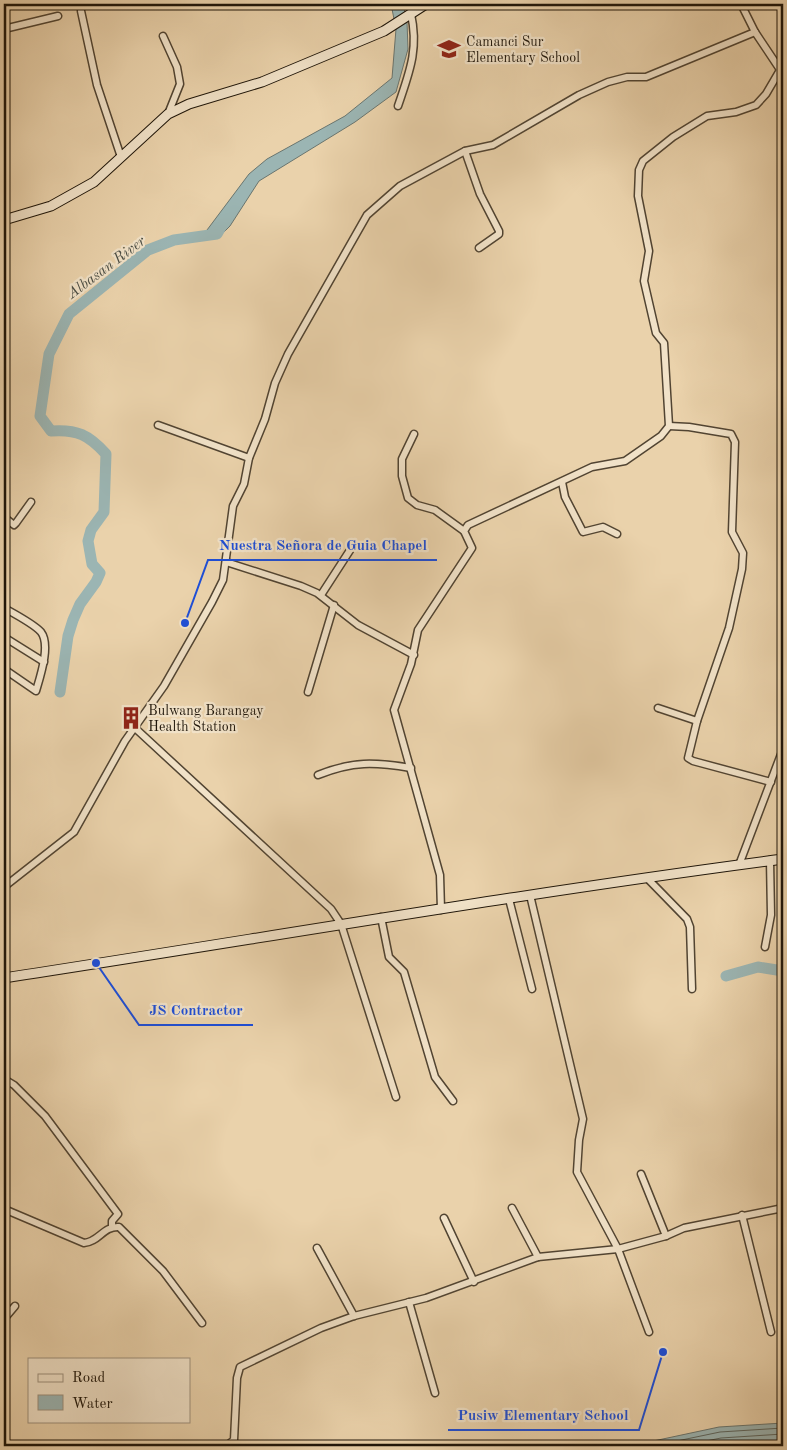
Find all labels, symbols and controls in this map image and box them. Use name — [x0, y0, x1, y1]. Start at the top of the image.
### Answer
place label: Camanci Sur Elementary School — [466, 35, 580, 65]
school or university icon: Camanci Sur Elementary School — [436, 36, 462, 62]
water label: Albasan River — [64, 234, 149, 303]
callout: Nuestra Señora de Guia Chapel — [208, 530, 437, 560]
text: Nuestra Señora de Guia Chapel — [219, 539, 427, 554]
place label: Bulwang Barangay Health Station — [148, 704, 264, 734]
building icon: Bulwang Barangay Health Station — [118, 705, 144, 731]
callout: JS Contractor — [139, 995, 253, 1025]
text: JS Contractor — [149, 1004, 243, 1019]
legend — [28, 1358, 190, 1422]
text: Road — [72, 1371, 106, 1386]
text: Water — [72, 1397, 113, 1412]
callout: Pusiw Elementary School — [448, 1400, 639, 1430]
text: Pusiw Elementary School — [457, 1409, 629, 1424]

